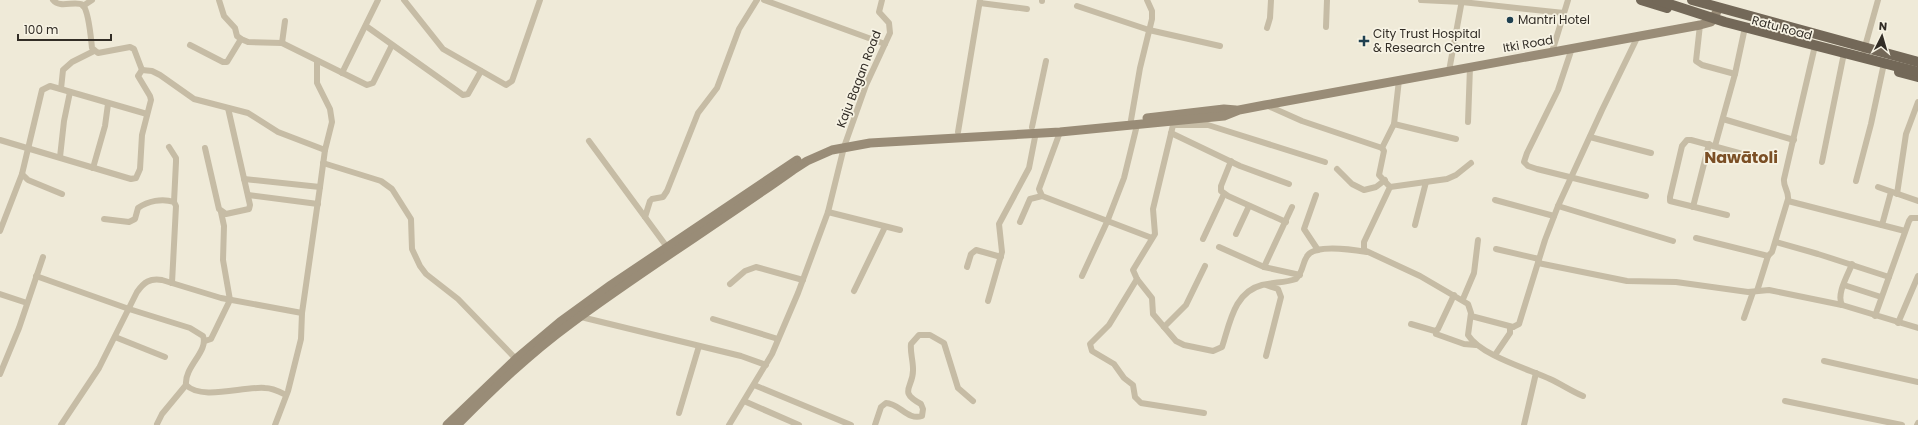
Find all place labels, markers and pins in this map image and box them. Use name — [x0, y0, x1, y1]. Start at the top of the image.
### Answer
place label: Mantri Hotel — [1518, 11, 1590, 28]
marker: Mantri Hotel — [1505, 15, 1515, 25]
place label: City Trust Hospital & Research Centre — [1373, 25, 1485, 56]
marker: City Trust Hospital & Research Centre — [1358, 35, 1370, 47]

